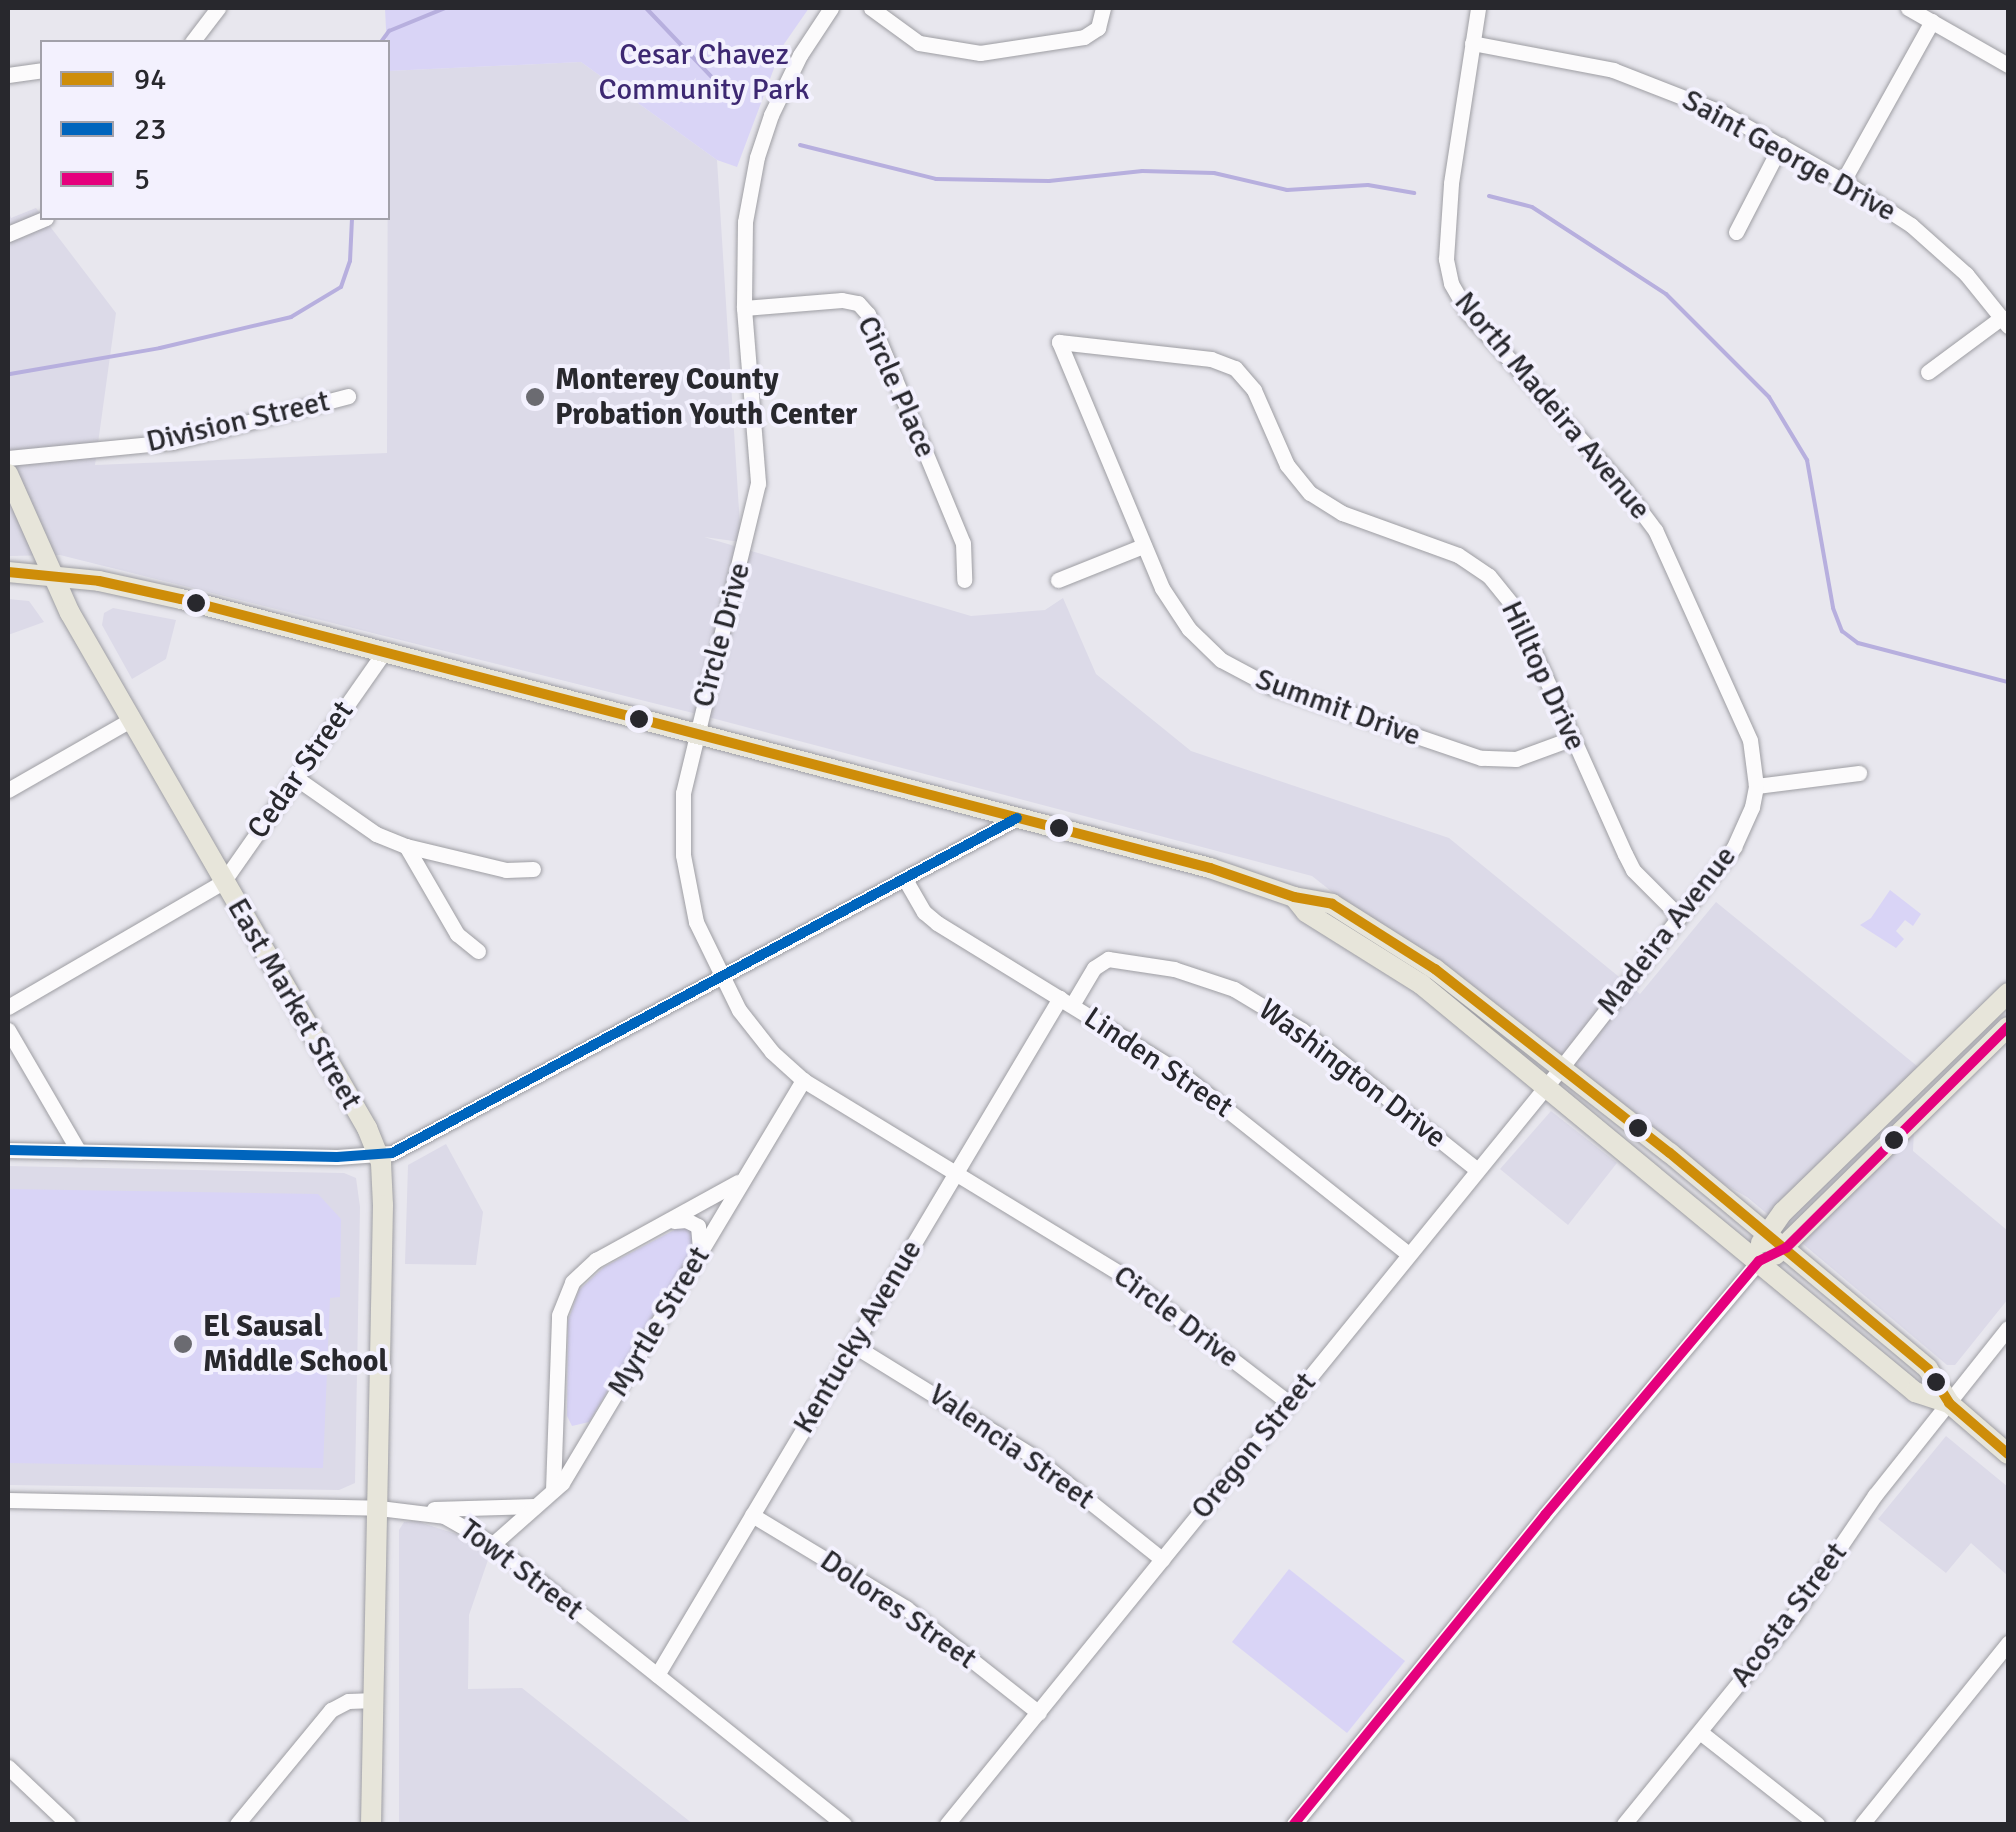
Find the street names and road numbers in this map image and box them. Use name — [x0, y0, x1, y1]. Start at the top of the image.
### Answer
street label: Saint George Drive — [1676, 82, 1902, 230]
street label: North Madeira Avenue — [1446, 285, 1658, 527]
street label: Circle Place — [849, 311, 943, 463]
street label: Division Street — [143, 383, 333, 461]
street label: Circle Drive — [685, 559, 759, 711]
street label: Hilltop Drive — [1493, 596, 1593, 756]
street label: Summit Drive — [1251, 661, 1425, 755]
street label: Cedar Street — [240, 694, 362, 846]
street label: Madeira Avenue — [1590, 839, 1744, 1023]
street label: East Market Street — [219, 892, 369, 1116]
street label: Washington Drive — [1251, 992, 1453, 1156]
street label: Linden Street — [1077, 1000, 1239, 1126]
street label: Kentucky Avenue — [786, 1234, 930, 1440]
street label: Myrtle Street — [600, 1240, 718, 1404]
street label: Circle Drive — [1106, 1258, 1246, 1376]
street label: Oregon Street — [1184, 1366, 1324, 1526]
street label: Valencia Street — [921, 1377, 1101, 1517]
street label: Towt Street — [452, 1512, 590, 1628]
street label: Acosta Street — [1723, 1536, 1855, 1694]
street label: Dolores Street — [813, 1543, 983, 1677]

